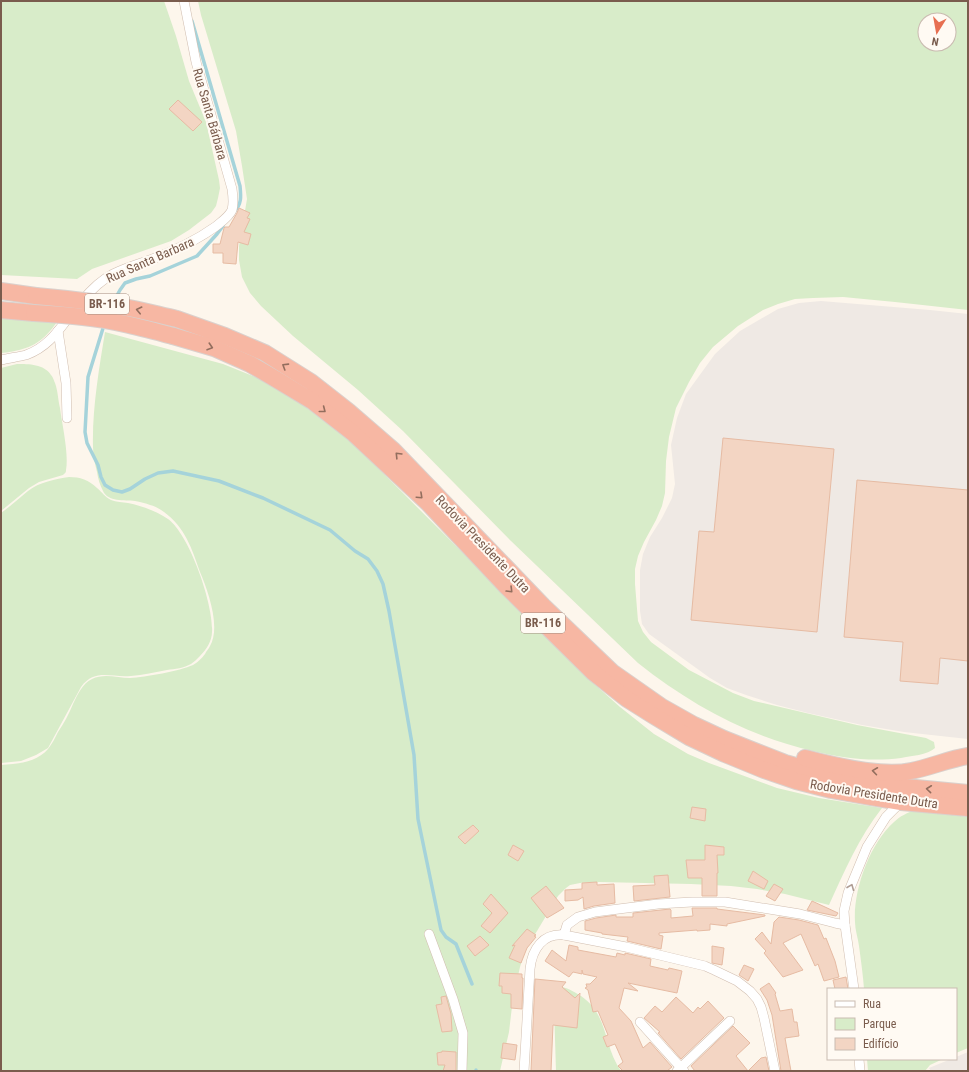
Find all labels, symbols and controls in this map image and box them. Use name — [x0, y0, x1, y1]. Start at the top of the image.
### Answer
north arrow — [917, 12, 957, 52]
text: N — [930, 34, 940, 48]
street label: Rua Santa Bárbara — [190, 66, 230, 162]
street label: Rua Santa Barbara — [104, 234, 196, 286]
road number: BR-116 — [85, 294, 129, 314]
one-way arrow — [136, 306, 142, 314]
one-way arrow — [206, 342, 213, 351]
one-way arrow — [282, 363, 289, 371]
one-way arrow — [319, 405, 326, 412]
one-way arrow — [395, 452, 403, 460]
one-way arrow — [415, 491, 423, 499]
street label: Rodovia Presidente Dutra — [433, 492, 533, 596]
one-way arrow — [505, 585, 513, 593]
road number: BR-116 — [521, 613, 565, 633]
one-way arrow — [872, 767, 878, 776]
street label: Rodovia Presidente Dutra — [809, 776, 939, 812]
one-way arrow — [926, 785, 932, 794]
one-way arrow — [846, 883, 854, 890]
legend — [827, 988, 957, 1060]
text: Rua — [863, 997, 881, 1011]
text: Parque — [863, 1017, 897, 1031]
text: Edifício — [863, 1037, 899, 1051]

